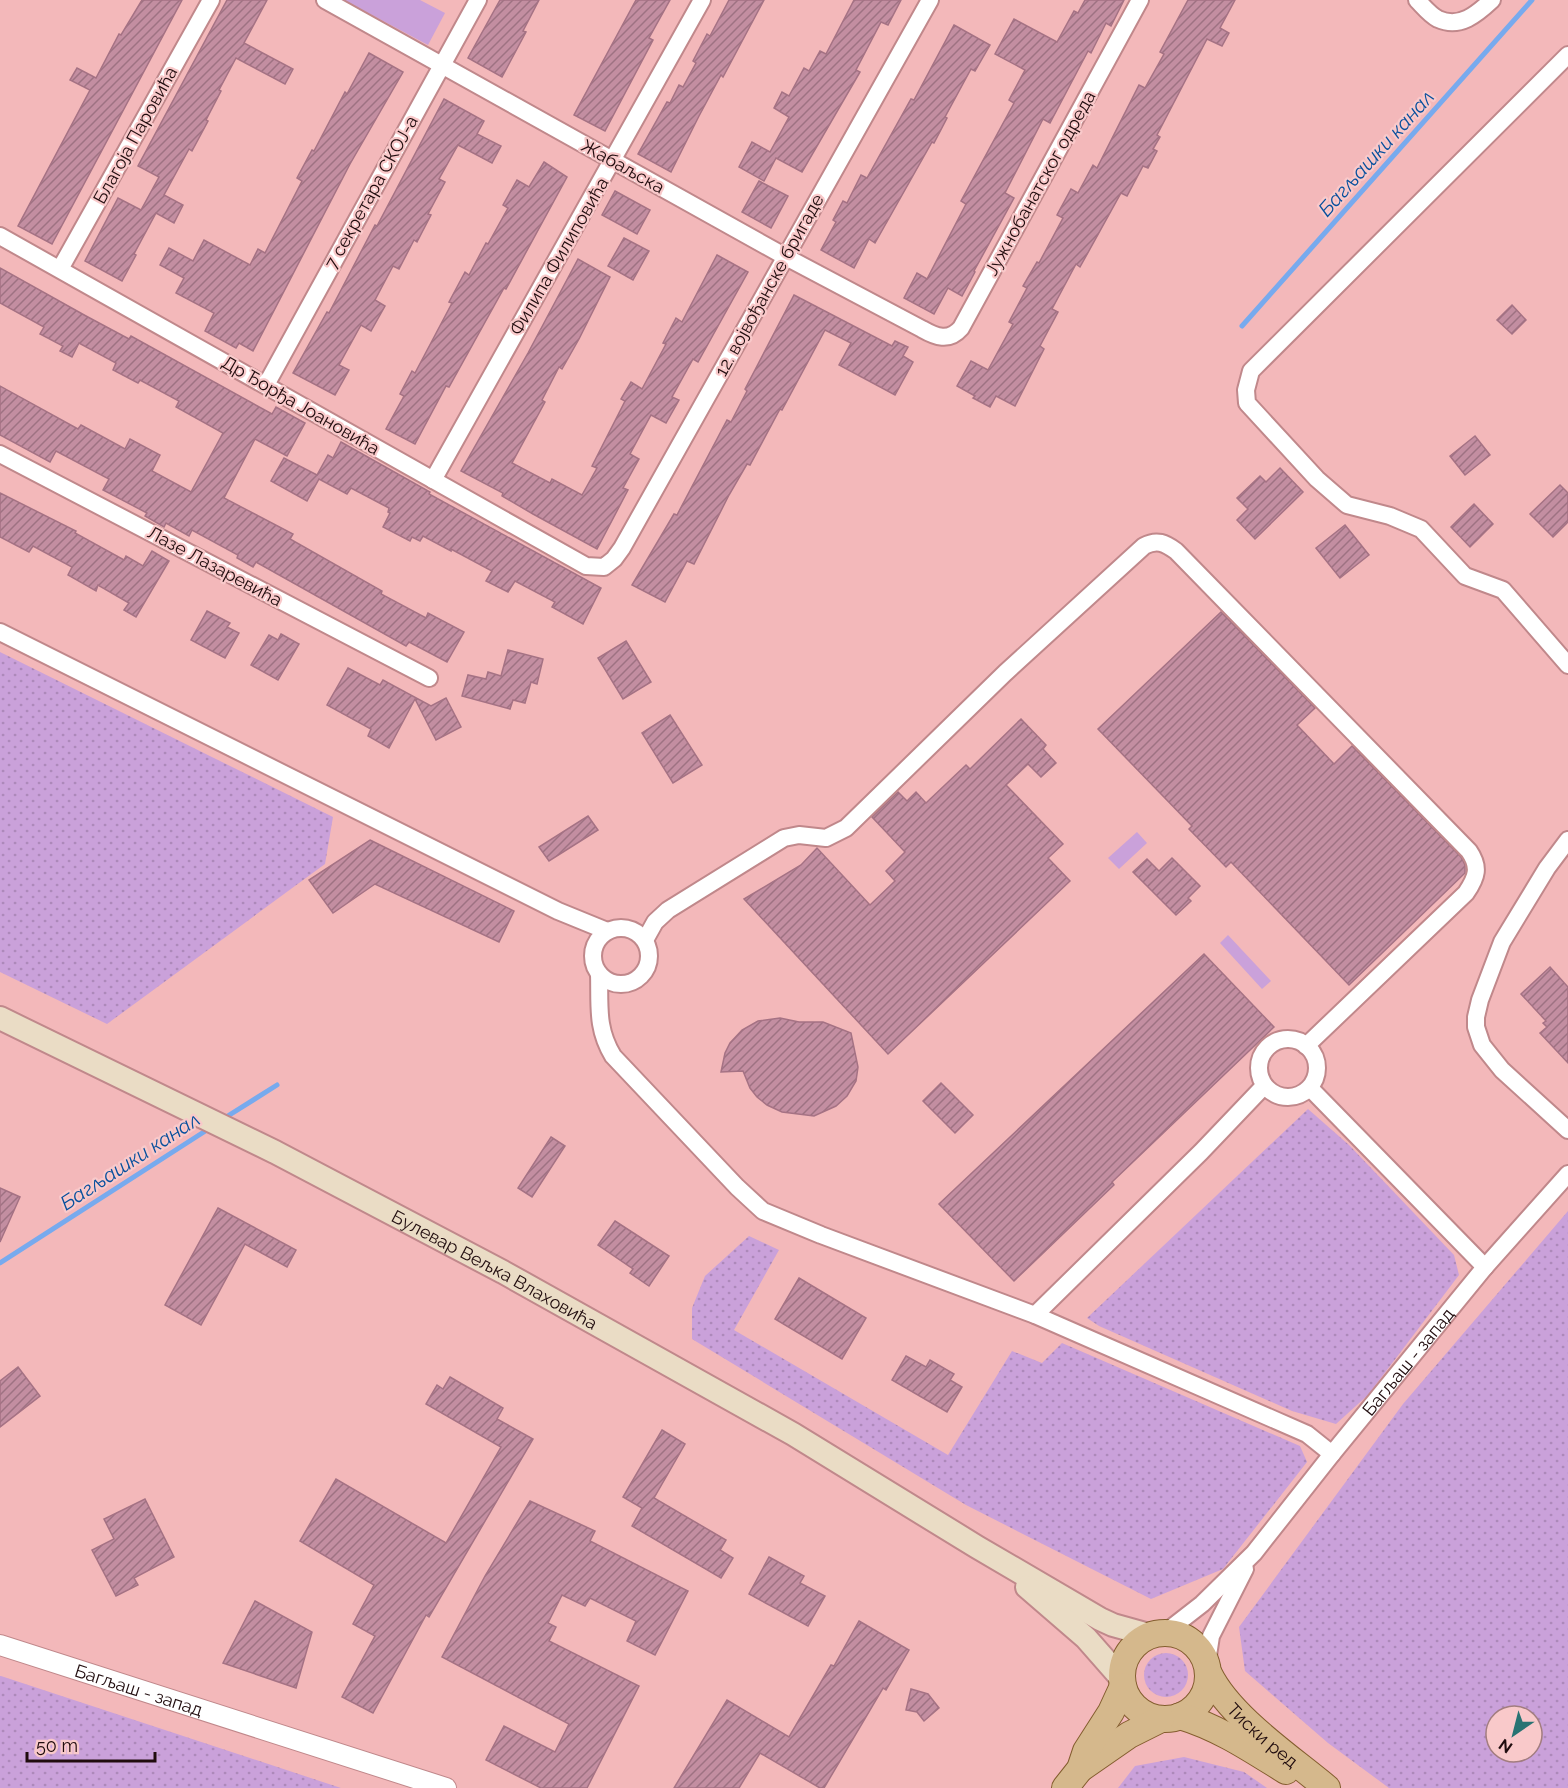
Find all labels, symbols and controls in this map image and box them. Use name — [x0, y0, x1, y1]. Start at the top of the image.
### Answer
street label: Благоја Паровића — [89, 63, 181, 207]
water label: Багљашки канал — [1313, 85, 1439, 221]
street label: Јужнобанатског одреда — [980, 87, 1100, 279]
street label: 7 секретара СКОЈ-а — [320, 112, 422, 272]
street label: Жабаљска — [578, 135, 668, 197]
street label: Филипа Филиповића — [505, 173, 613, 339]
street label: 12. војвођанске бригаде — [710, 190, 828, 380]
street label: Др Ђорђа Јоановића — [218, 351, 384, 459]
street label: Лазе Лазаревића — [144, 522, 286, 610]
water label: Багљашки канал — [56, 1107, 204, 1215]
street label: Булевар Вељка Влаховића — [388, 1205, 601, 1333]
street label: Багљаш - запад — [1357, 1303, 1458, 1420]
street label: Багљаш - запад — [73, 1659, 205, 1720]
street label: Тиски ред — [1223, 1698, 1302, 1771]
north arrow — [1484, 1704, 1544, 1764]
scale bar — [27, 1725, 154, 1763]
text: 50 m — [36, 1735, 78, 1756]
text: N — [1495, 1735, 1516, 1757]

